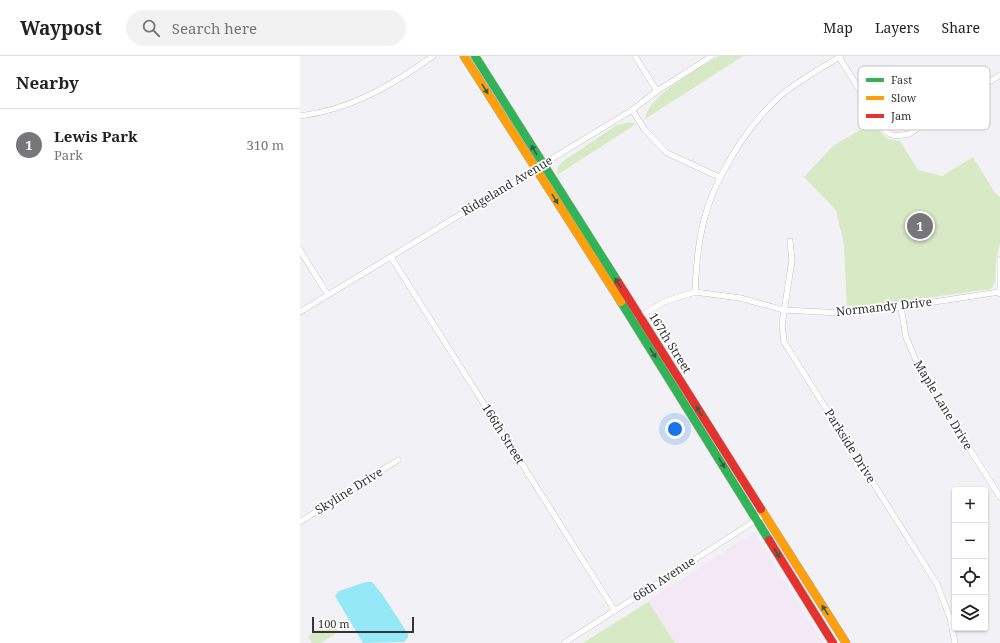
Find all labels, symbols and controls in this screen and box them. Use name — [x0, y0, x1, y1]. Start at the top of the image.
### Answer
search box — [126, 10, 406, 46]
text: Waypost — [20, 15, 102, 41]
icon: search — [140, 17, 162, 39]
text: Search here — [172, 18, 257, 38]
text: Map — [823, 18, 853, 37]
text: Layers — [875, 18, 920, 37]
text: Share — [942, 18, 980, 37]
legend — [858, 66, 990, 130]
text: Nearby — [16, 71, 79, 94]
text: Fast — [891, 72, 912, 87]
one-way arrow — [481, 84, 489, 94]
text: Slow — [891, 90, 917, 105]
text: Jam — [890, 108, 912, 123]
text: Lewis Park — [54, 126, 138, 146]
text: 1 — [25, 136, 33, 154]
text: 310 m — [247, 136, 284, 154]
one-way arrow — [530, 145, 538, 155]
text: Park — [54, 146, 83, 164]
street label: Ridgeland Avenue — [458, 152, 556, 220]
one-way arrow — [551, 194, 559, 204]
pin: 1 — [907, 211, 933, 241]
one-way arrow — [615, 277, 622, 289]
street label: Normandy Drive — [835, 293, 933, 320]
street label: 167th Street — [645, 309, 696, 376]
one-way arrow — [649, 348, 657, 358]
street label: Maple Lane Drive — [910, 357, 977, 453]
street label: 166th Street — [478, 400, 529, 467]
street label: Parkside Drive — [821, 405, 880, 486]
one-way arrow — [695, 406, 703, 416]
your location — [665, 419, 685, 439]
one-way arrow — [718, 457, 725, 469]
street label: Skyline Drive — [312, 463, 386, 518]
map controls — [952, 487, 988, 631]
button: + — [952, 487, 988, 523]
button: − — [952, 523, 988, 559]
one-way arrow — [774, 547, 781, 559]
street label: 66th Avenue — [629, 552, 698, 605]
button: locate — [952, 559, 988, 595]
button: layers — [952, 595, 988, 631]
one-way arrow — [821, 605, 829, 615]
scale bar — [312, 615, 414, 634]
text: 100 m — [318, 616, 350, 631]

